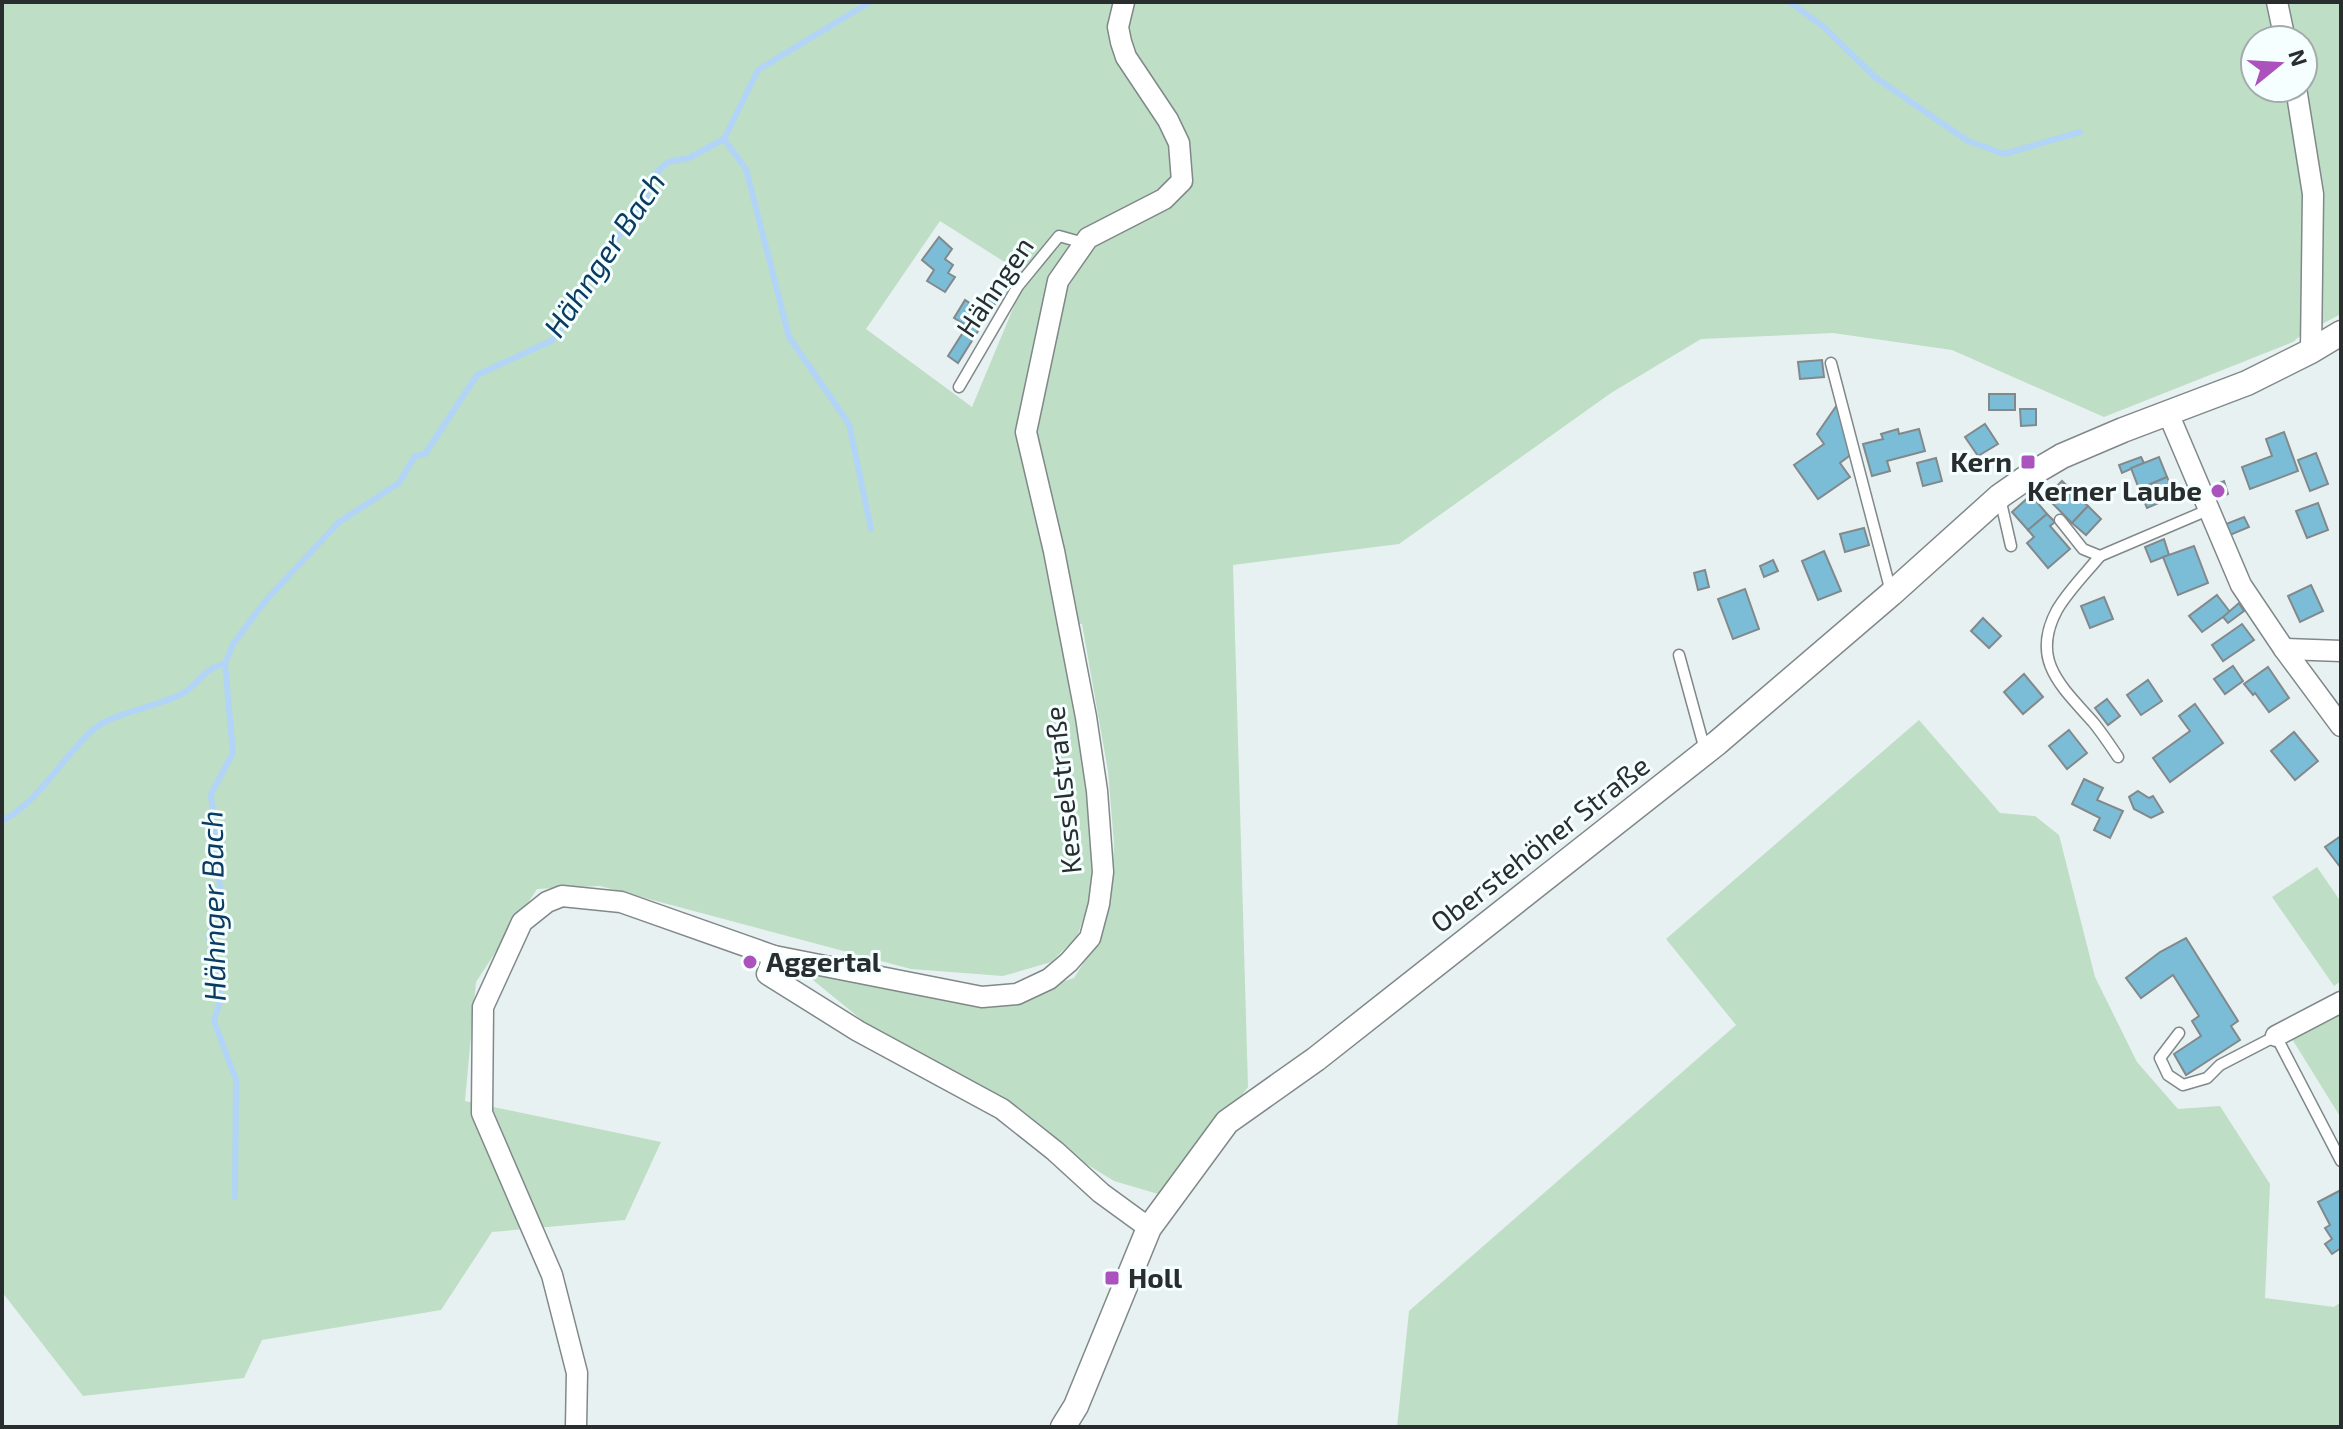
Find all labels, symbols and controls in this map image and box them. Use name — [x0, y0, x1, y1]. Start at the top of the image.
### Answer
north arrow — [2239, 24, 2319, 104]
text: N — [2284, 46, 2314, 69]
water label: Hähnger Bach — [535, 165, 672, 343]
street label: Hähngen — [948, 230, 1040, 343]
place label: Kern — [1950, 444, 2012, 478]
marker: Kern — [2019, 453, 2037, 471]
place label: Kerner Laube — [2027, 473, 2202, 507]
marker: Kerner Laube — [2209, 482, 2227, 500]
street label: Kesselstraße — [1036, 705, 1088, 876]
street label: Oberstehöher Straße — [1423, 747, 1655, 939]
water label: Hähnger Bach — [192, 810, 232, 1002]
place label: Aggertal — [766, 944, 882, 978]
marker: Aggertal — [741, 953, 759, 971]
place label: Holl — [1128, 1260, 1183, 1294]
marker: Holl — [1103, 1269, 1121, 1287]

